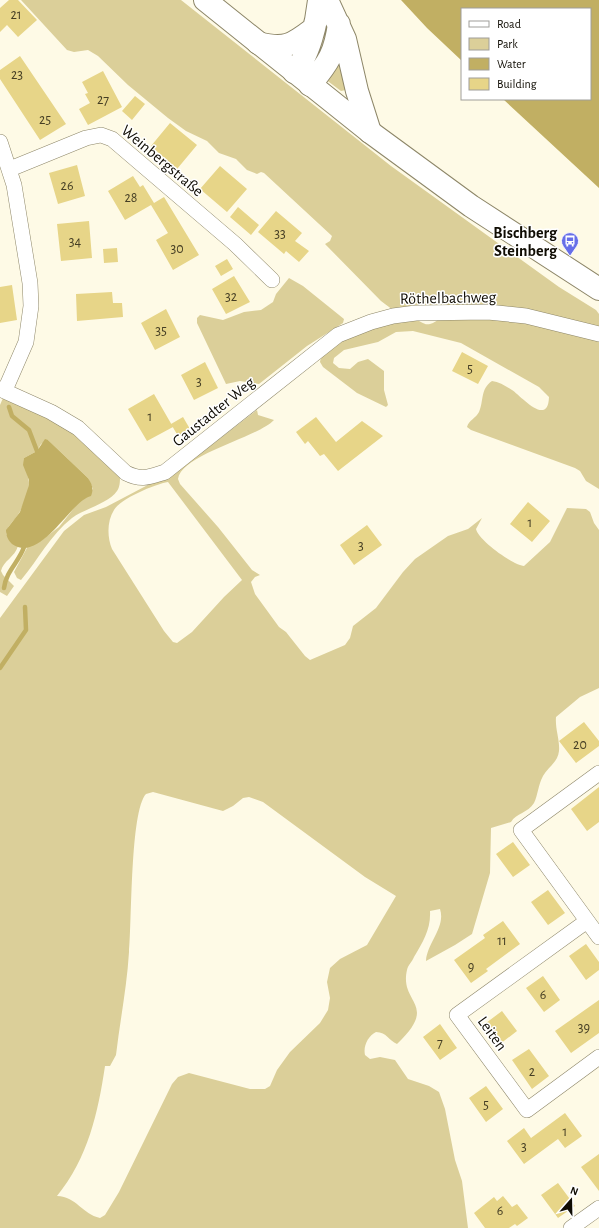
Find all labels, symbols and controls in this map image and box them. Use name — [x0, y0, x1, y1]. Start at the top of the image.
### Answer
house number: 21 — [10, 8, 22, 22]
legend — [461, 8, 591, 100]
text: Road — [497, 18, 521, 30]
text: Park — [497, 38, 518, 50]
text: Water — [497, 58, 526, 70]
house number: 23 — [11, 68, 23, 82]
text: Building — [497, 78, 537, 90]
house number: 27 — [97, 93, 109, 107]
house number: 25 — [39, 113, 51, 127]
street label: Weinbergstraße — [118, 122, 206, 199]
house number: 26 — [61, 179, 73, 193]
house number: 28 — [124, 191, 138, 205]
place label: Bischberg Steinberg — [493, 225, 558, 259]
house number: 33 — [274, 227, 286, 241]
bus stop icon: Bischberg Steinberg — [560, 231, 580, 256]
house number: 34 — [69, 235, 82, 249]
house number: 30 — [170, 242, 184, 256]
street label: Röthelbachweg — [400, 289, 496, 307]
house number: 32 — [225, 290, 237, 304]
house number: 35 — [155, 324, 167, 338]
house number: 5 — [467, 362, 473, 376]
street label: Gaustadter Weg — [170, 374, 258, 450]
house number: 3 — [196, 375, 202, 389]
house number: 1 — [148, 410, 152, 424]
house number: 1 — [528, 516, 532, 530]
house number: 3 — [358, 539, 364, 553]
house number: 20 — [573, 738, 587, 752]
house number: 11 — [497, 934, 507, 948]
house number: 9 — [468, 960, 474, 974]
house number: 6 — [540, 988, 546, 1002]
street label: Leiten — [474, 1013, 510, 1054]
house number: 39 — [578, 1021, 590, 1035]
house number: 7 — [437, 1036, 443, 1050]
house number: 2 — [529, 1065, 535, 1079]
house number: 5 — [483, 1098, 489, 1112]
house number: 1 — [563, 1125, 567, 1139]
house number: 3 — [521, 1140, 527, 1154]
north arrow — [551, 1180, 591, 1220]
text: N — [569, 1185, 580, 1198]
house number: 6 — [497, 1204, 503, 1218]

